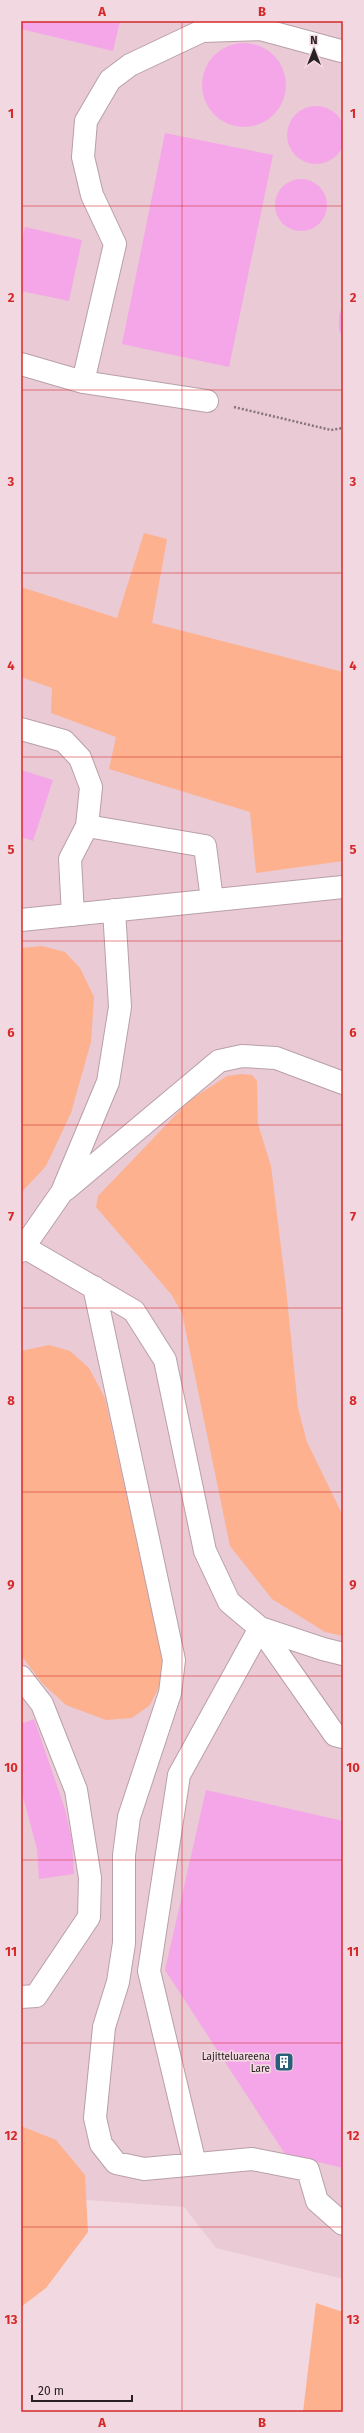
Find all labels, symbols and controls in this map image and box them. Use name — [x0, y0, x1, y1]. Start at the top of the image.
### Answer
text: A — [97, 4, 106, 19]
text: B — [258, 4, 266, 19]
north arrow — [294, 30, 334, 70]
text: N — [310, 34, 318, 47]
text: 1 — [8, 106, 14, 121]
text: 1 — [350, 106, 356, 121]
text: 2 — [8, 290, 15, 305]
text: 2 — [350, 290, 357, 305]
text: 3 — [7, 474, 15, 489]
text: 3 — [349, 474, 357, 489]
text: 4 — [7, 658, 15, 673]
text: 4 — [349, 658, 357, 673]
text: 5 — [8, 842, 15, 857]
text: 5 — [350, 842, 357, 857]
text: 6 — [7, 1025, 15, 1040]
text: 6 — [349, 1025, 357, 1040]
text: 7 — [8, 1209, 14, 1224]
text: 7 — [350, 1209, 356, 1224]
text: 8 — [7, 1393, 15, 1408]
text: 8 — [349, 1393, 357, 1408]
text: 9 — [7, 1577, 15, 1592]
text: 9 — [349, 1577, 357, 1592]
text: 10 — [4, 1760, 18, 1775]
text: 10 — [346, 1760, 360, 1775]
text: 11 — [5, 1944, 17, 1959]
text: 11 — [347, 1944, 359, 1959]
place label: Lajitteluareena Lare — [202, 2051, 270, 2075]
building icon: Lajitteluareena Lare — [273, 2051, 295, 2073]
text: 12 — [5, 2128, 18, 2143]
text: 12 — [347, 2128, 360, 2143]
text: 13 — [5, 2312, 18, 2327]
text: 13 — [347, 2312, 360, 2327]
scale bar — [32, 2377, 132, 2403]
text: 20 m — [38, 2384, 64, 2398]
text: A — [97, 2415, 106, 2430]
text: B — [258, 2415, 266, 2430]

